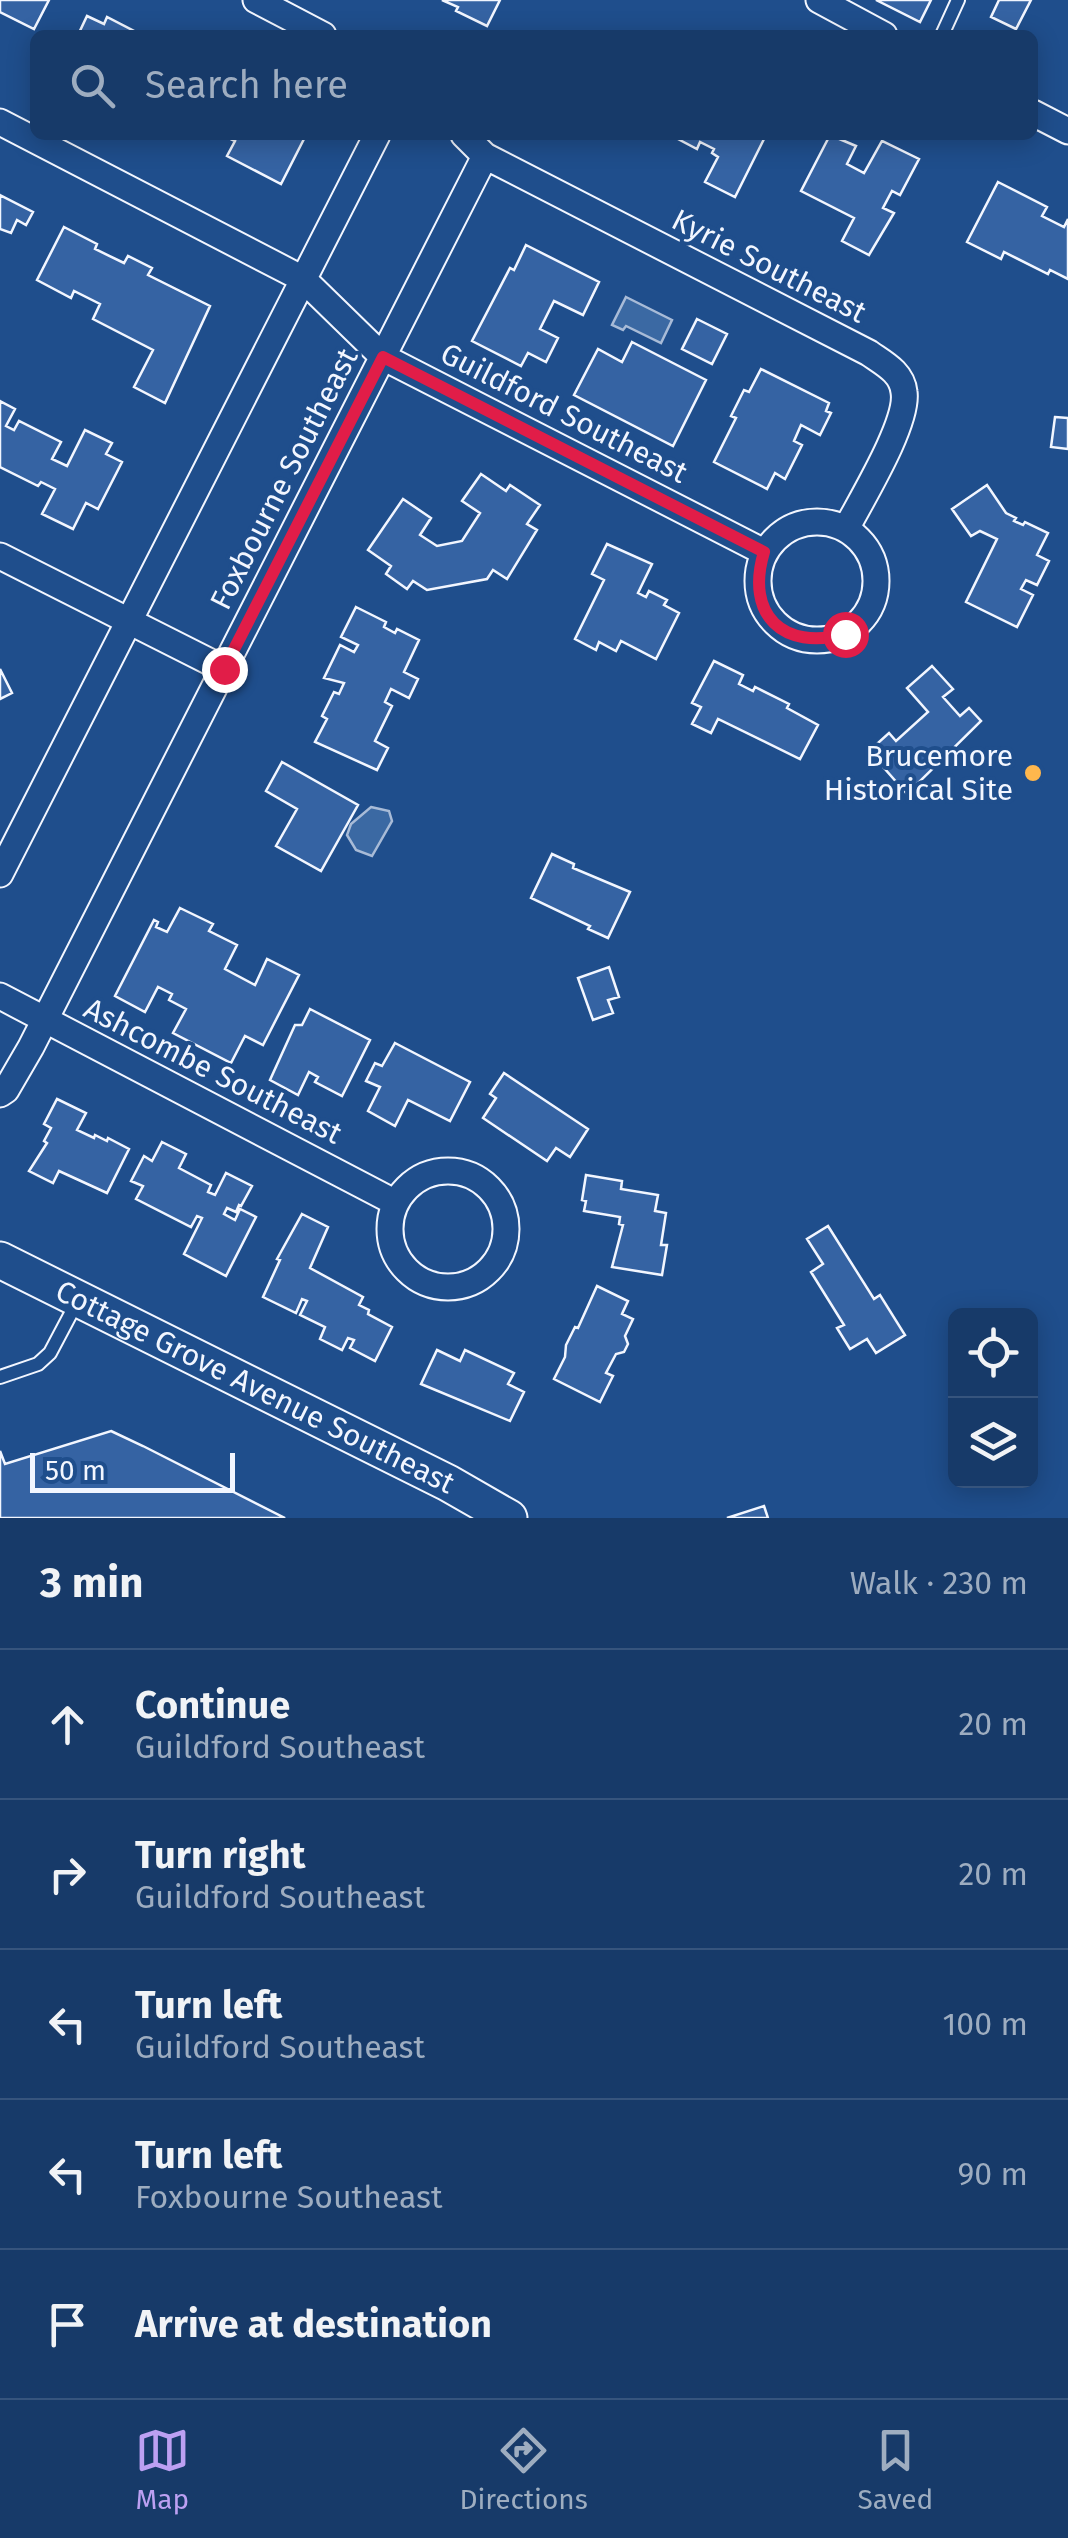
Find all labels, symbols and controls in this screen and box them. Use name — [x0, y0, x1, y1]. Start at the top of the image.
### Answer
search box — [30, 30, 1038, 140]
icon: search — [65, 58, 120, 113]
text: Search here — [145, 62, 348, 108]
street label: Kyrie Southeast — [666, 202, 872, 330]
street label: Guildford Southeast — [435, 335, 693, 491]
street label: Foxbourne Southeast — [202, 342, 366, 616]
route start — [823, 612, 869, 658]
route end — [202, 647, 248, 693]
place label: Brucemore Historical Site — [824, 738, 1013, 808]
marker: Brucemore Historical Site — [1022, 762, 1044, 784]
street label: Ashcombe Southeast — [78, 990, 348, 1152]
street label: Cottage Grove Avenue Southeast — [50, 1273, 461, 1501]
map controls — [948, 1308, 1038, 1488]
button: locate — [948, 1308, 1038, 1398]
button: layers — [948, 1398, 1038, 1488]
scale bar — [30, 1448, 235, 1492]
text: 50 m — [45, 1454, 106, 1487]
text: 3 min — [40, 1558, 143, 1608]
text: Walk · 230 m — [850, 1564, 1028, 1602]
text: Continue — [135, 1682, 290, 1728]
icon: ahead — [40, 1697, 95, 1752]
text: 20 m — [958, 1705, 1028, 1743]
text: Guildford Southeast — [135, 1728, 425, 1766]
text: Turn right — [135, 1832, 305, 1878]
icon: right — [40, 1847, 95, 1902]
text: 20 m — [958, 1855, 1028, 1893]
text: Guildford Southeast — [135, 1878, 425, 1916]
text: Turn left — [135, 1982, 282, 2028]
icon: left — [40, 1997, 95, 2052]
text: 100 m — [943, 2005, 1028, 2043]
text: Guildford Southeast — [135, 2028, 425, 2066]
text: Turn left — [135, 2132, 282, 2178]
icon: left — [40, 2147, 95, 2202]
text: 90 m — [957, 2155, 1028, 2193]
text: Foxbourne Southeast — [135, 2178, 443, 2216]
icon: arrive — [40, 2297, 95, 2352]
text: Arrive at destination — [135, 2301, 492, 2347]
tab: Map — [135, 2423, 190, 2516]
tab: Directions — [459, 2423, 588, 2516]
tab: Saved — [857, 2423, 933, 2516]

